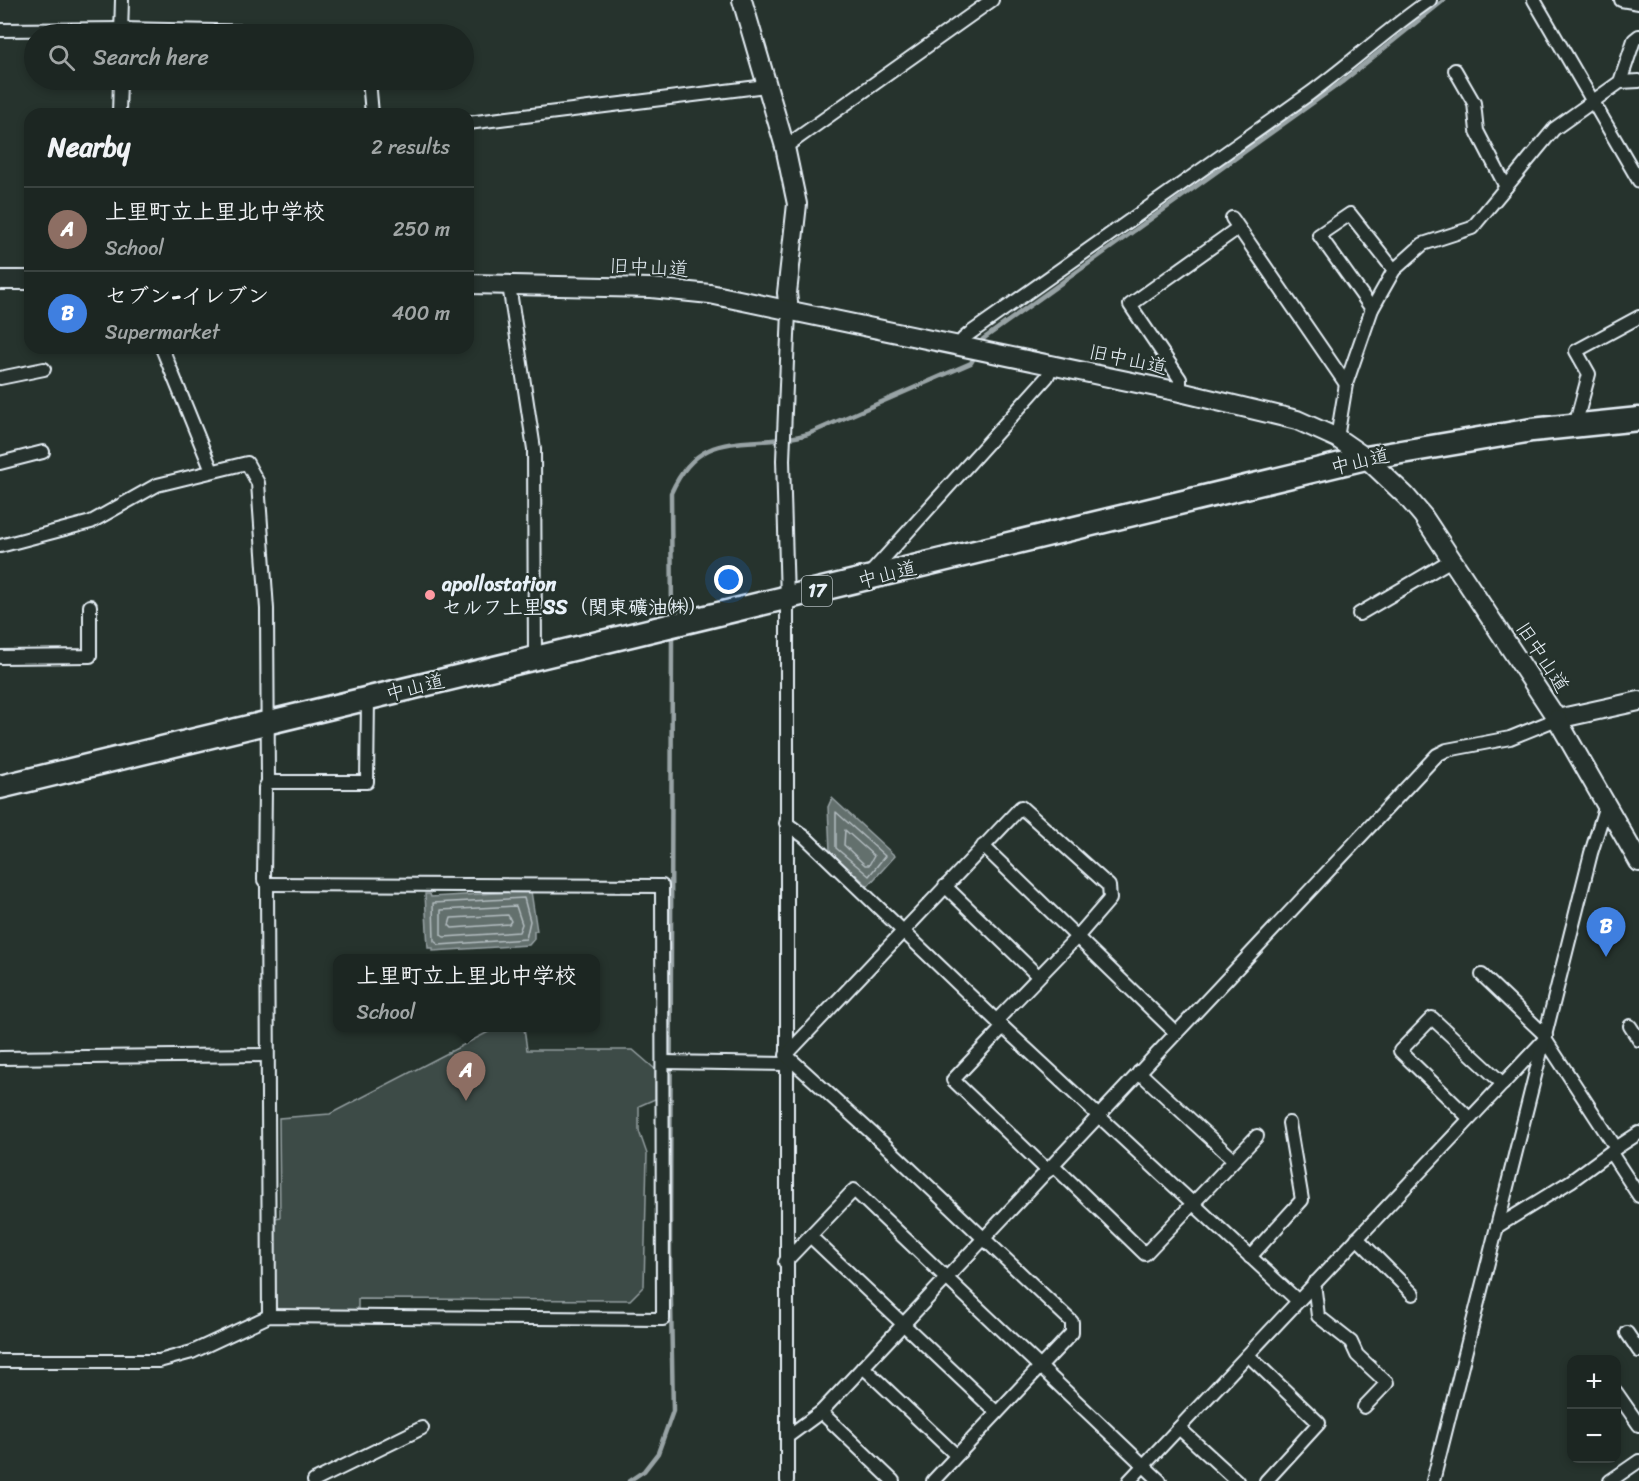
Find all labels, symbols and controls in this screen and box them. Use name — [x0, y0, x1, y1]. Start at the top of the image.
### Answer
search box — [24, 24, 474, 90]
text: Search here — [93, 38, 209, 77]
icon: search — [45, 41, 78, 74]
text: Nearby — [48, 124, 130, 170]
text: 2 results — [371, 130, 450, 165]
text: 上里町立上里北中学校 — [105, 192, 325, 231]
text: A — [61, 212, 74, 247]
text: 250 m — [393, 212, 450, 247]
text: School — [105, 231, 164, 266]
street label: 旧中山道 — [608, 248, 690, 287]
text: セブン-イレブン — [105, 276, 269, 315]
text: B — [61, 296, 74, 331]
text: 400 m — [392, 296, 450, 331]
text: Supermarket — [105, 315, 220, 350]
street label: 旧中山道 — [1085, 334, 1171, 385]
street label: 中山道 — [1327, 438, 1393, 485]
street label: 中山道 — [854, 550, 920, 599]
your location — [714, 565, 743, 594]
place label: apollostation セルフ上里SS（関東礦油㈱） — [441, 567, 708, 625]
road number: 17 — [802, 576, 832, 606]
marker: apollostation セルフ上里SS（関東礦油㈱） — [423, 588, 437, 602]
street label: 旧中山道 — [1506, 614, 1579, 700]
street label: 中山道 — [382, 663, 448, 712]
pin: B — [1586, 908, 1626, 957]
popup — [333, 954, 600, 1032]
text: 上里町立上里北中学校 — [356, 956, 577, 995]
text: School — [356, 995, 416, 1030]
pin: A — [446, 1052, 486, 1101]
map controls — [1567, 1355, 1621, 1463]
button: + — [1567, 1355, 1621, 1409]
button: − — [1567, 1409, 1621, 1463]

